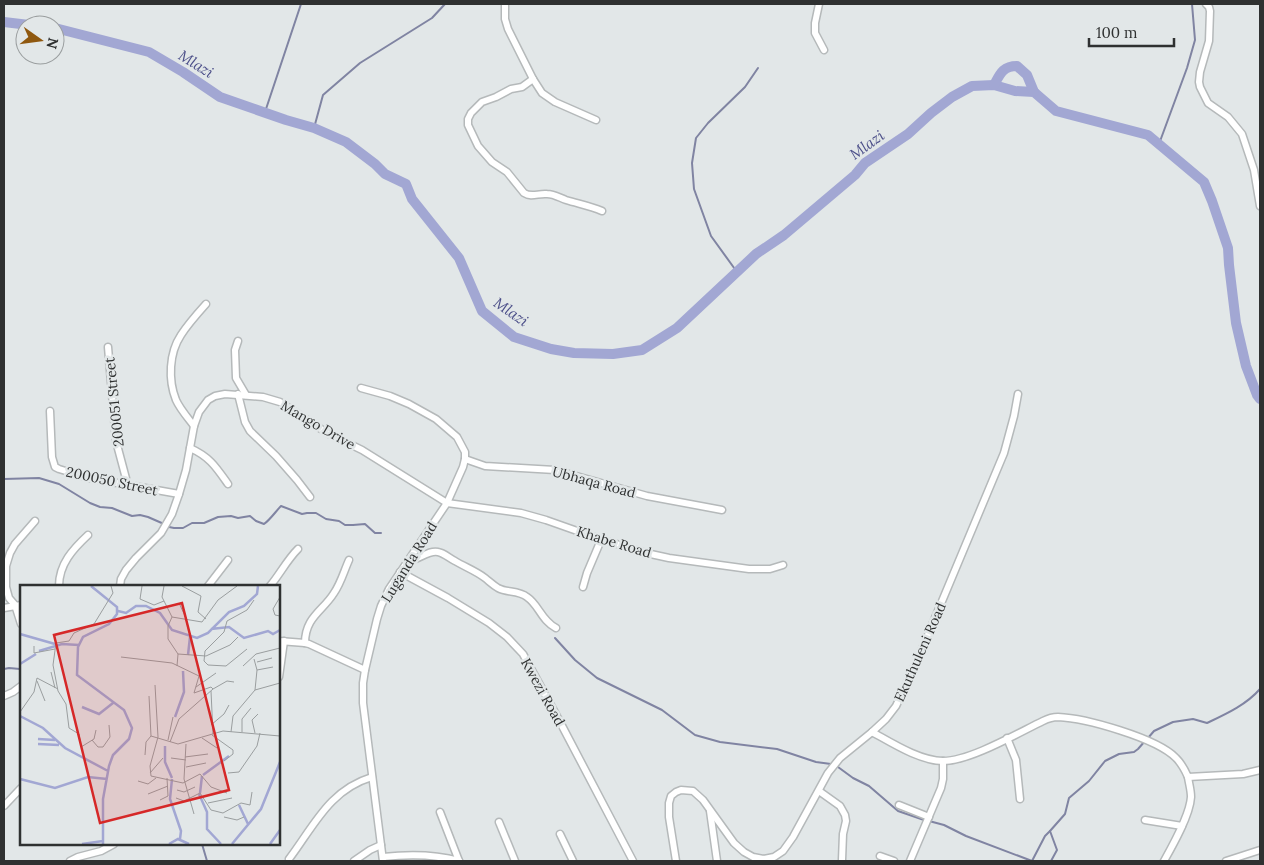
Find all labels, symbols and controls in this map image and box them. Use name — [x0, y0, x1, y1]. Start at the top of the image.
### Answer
north arrow — [15, 15, 65, 65]
scale bar — [1089, 15, 1174, 47]
text: 100 m — [1096, 23, 1137, 42]
text: N — [43, 36, 63, 51]
water label: Mlazi — [175, 45, 218, 82]
water label: Mlazi — [846, 126, 888, 163]
water label: Mlazi — [490, 293, 532, 330]
street label: 200051 Street — [100, 356, 128, 448]
street label: Mango Drive — [277, 396, 359, 454]
street label: 200050 Street — [64, 462, 160, 500]
street label: Ubhaqa Road — [550, 462, 638, 502]
street label: Luganda Road — [377, 518, 441, 606]
street label: Khabe Road — [575, 522, 653, 562]
inset map — [20, 585, 280, 845]
street label: Ekuthuleni Road — [890, 600, 950, 704]
street label: Kwezi Road — [517, 655, 569, 729]

